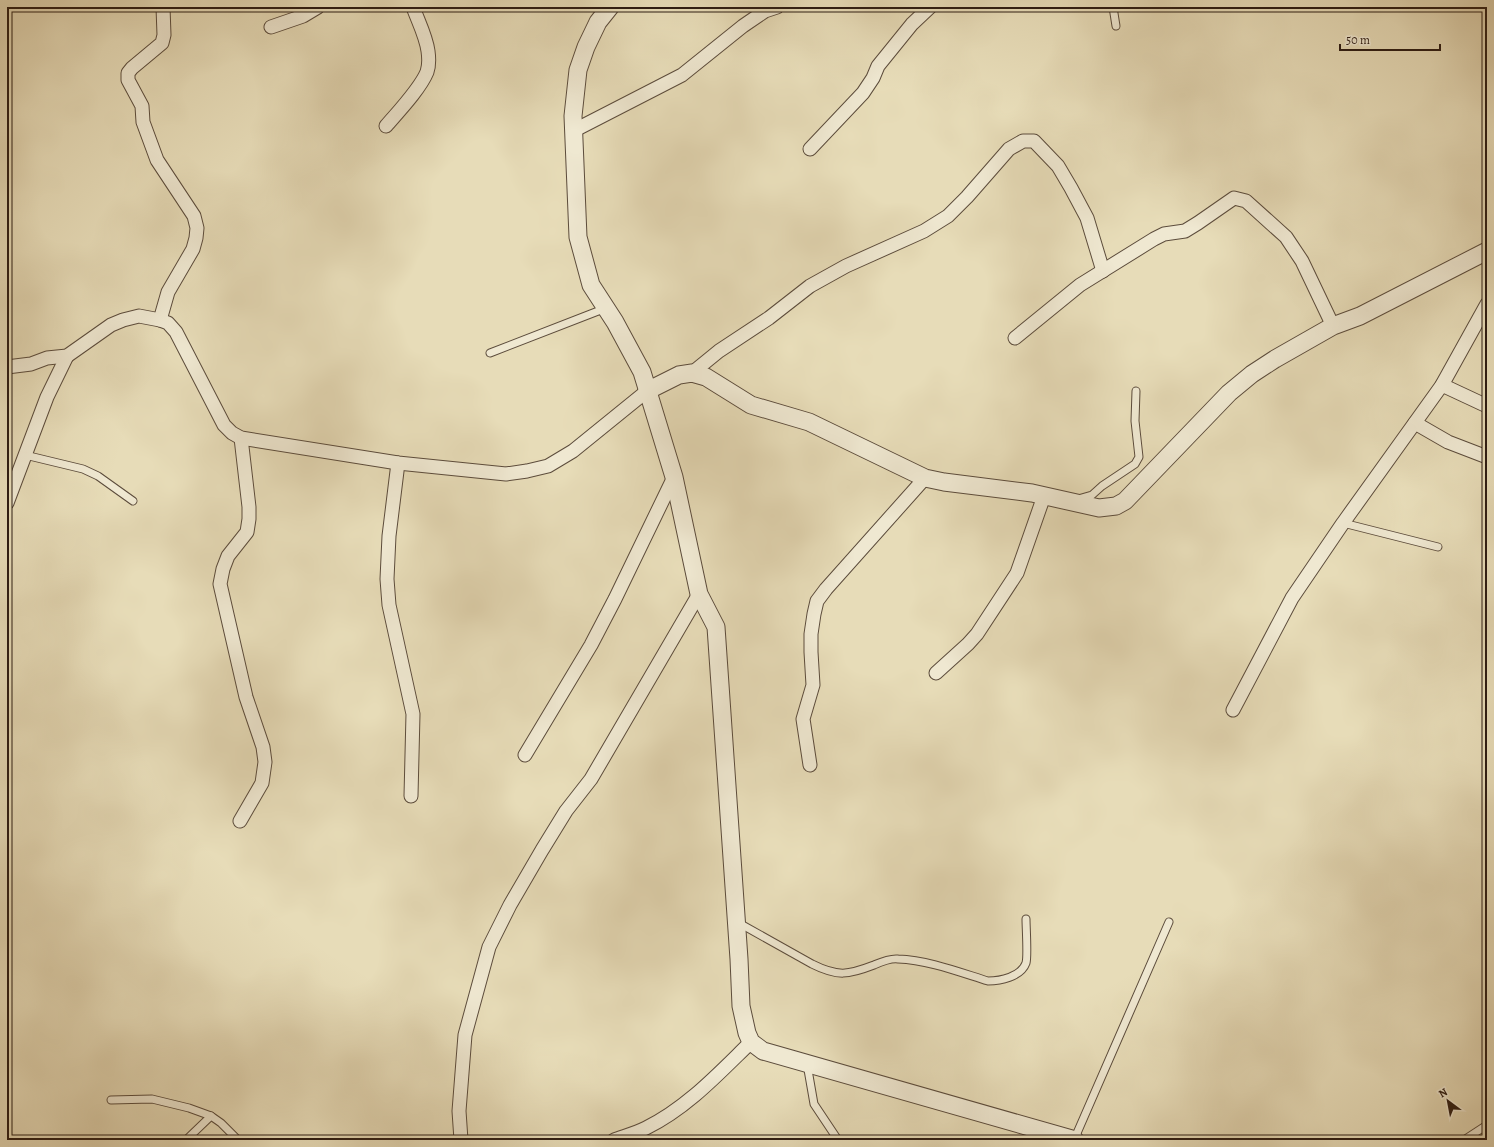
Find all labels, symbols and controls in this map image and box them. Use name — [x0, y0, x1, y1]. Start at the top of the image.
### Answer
scale bar — [1340, 26, 1440, 52]
text: 50 m — [1346, 32, 1370, 48]
north arrow — [1428, 1081, 1468, 1121]
text: N — [1436, 1084, 1450, 1101]

